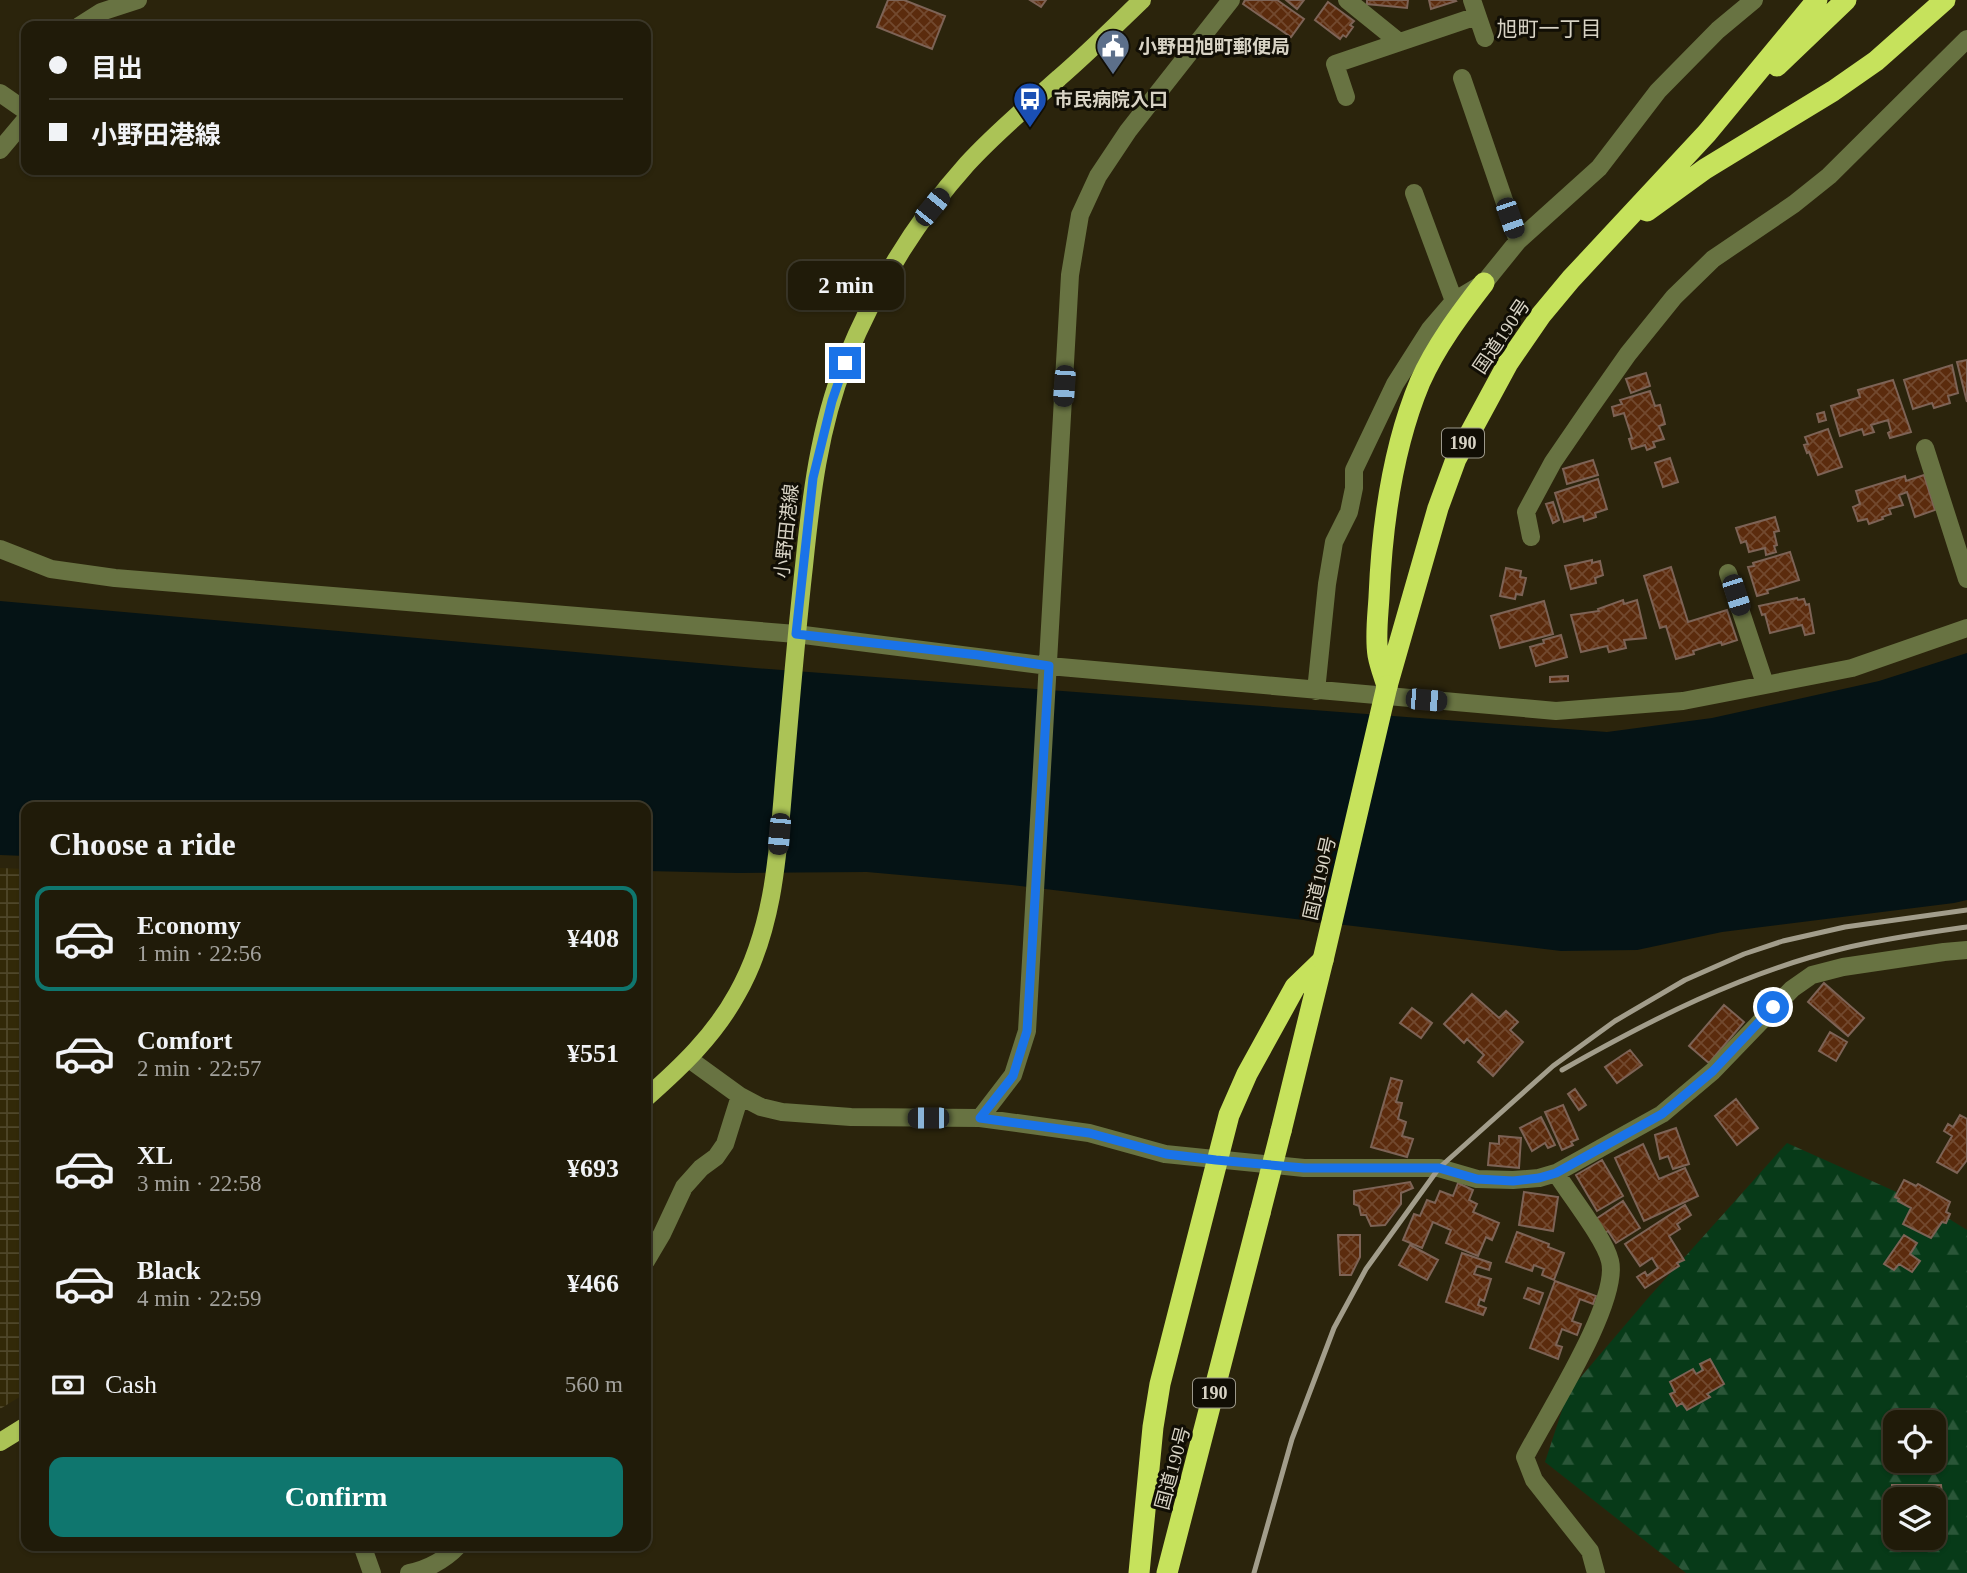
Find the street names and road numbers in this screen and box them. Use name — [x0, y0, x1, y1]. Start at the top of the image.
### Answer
street label: 国道190号 — [1469, 295, 1534, 378]
road number: 190 — [1442, 428, 1484, 458]
street label: 小野田港線 — [771, 483, 802, 579]
street label: 国道190号 — [1300, 834, 1339, 922]
road number: 190 — [1193, 1378, 1235, 1408]
street label: 国道190号 — [1151, 1424, 1194, 1512]

